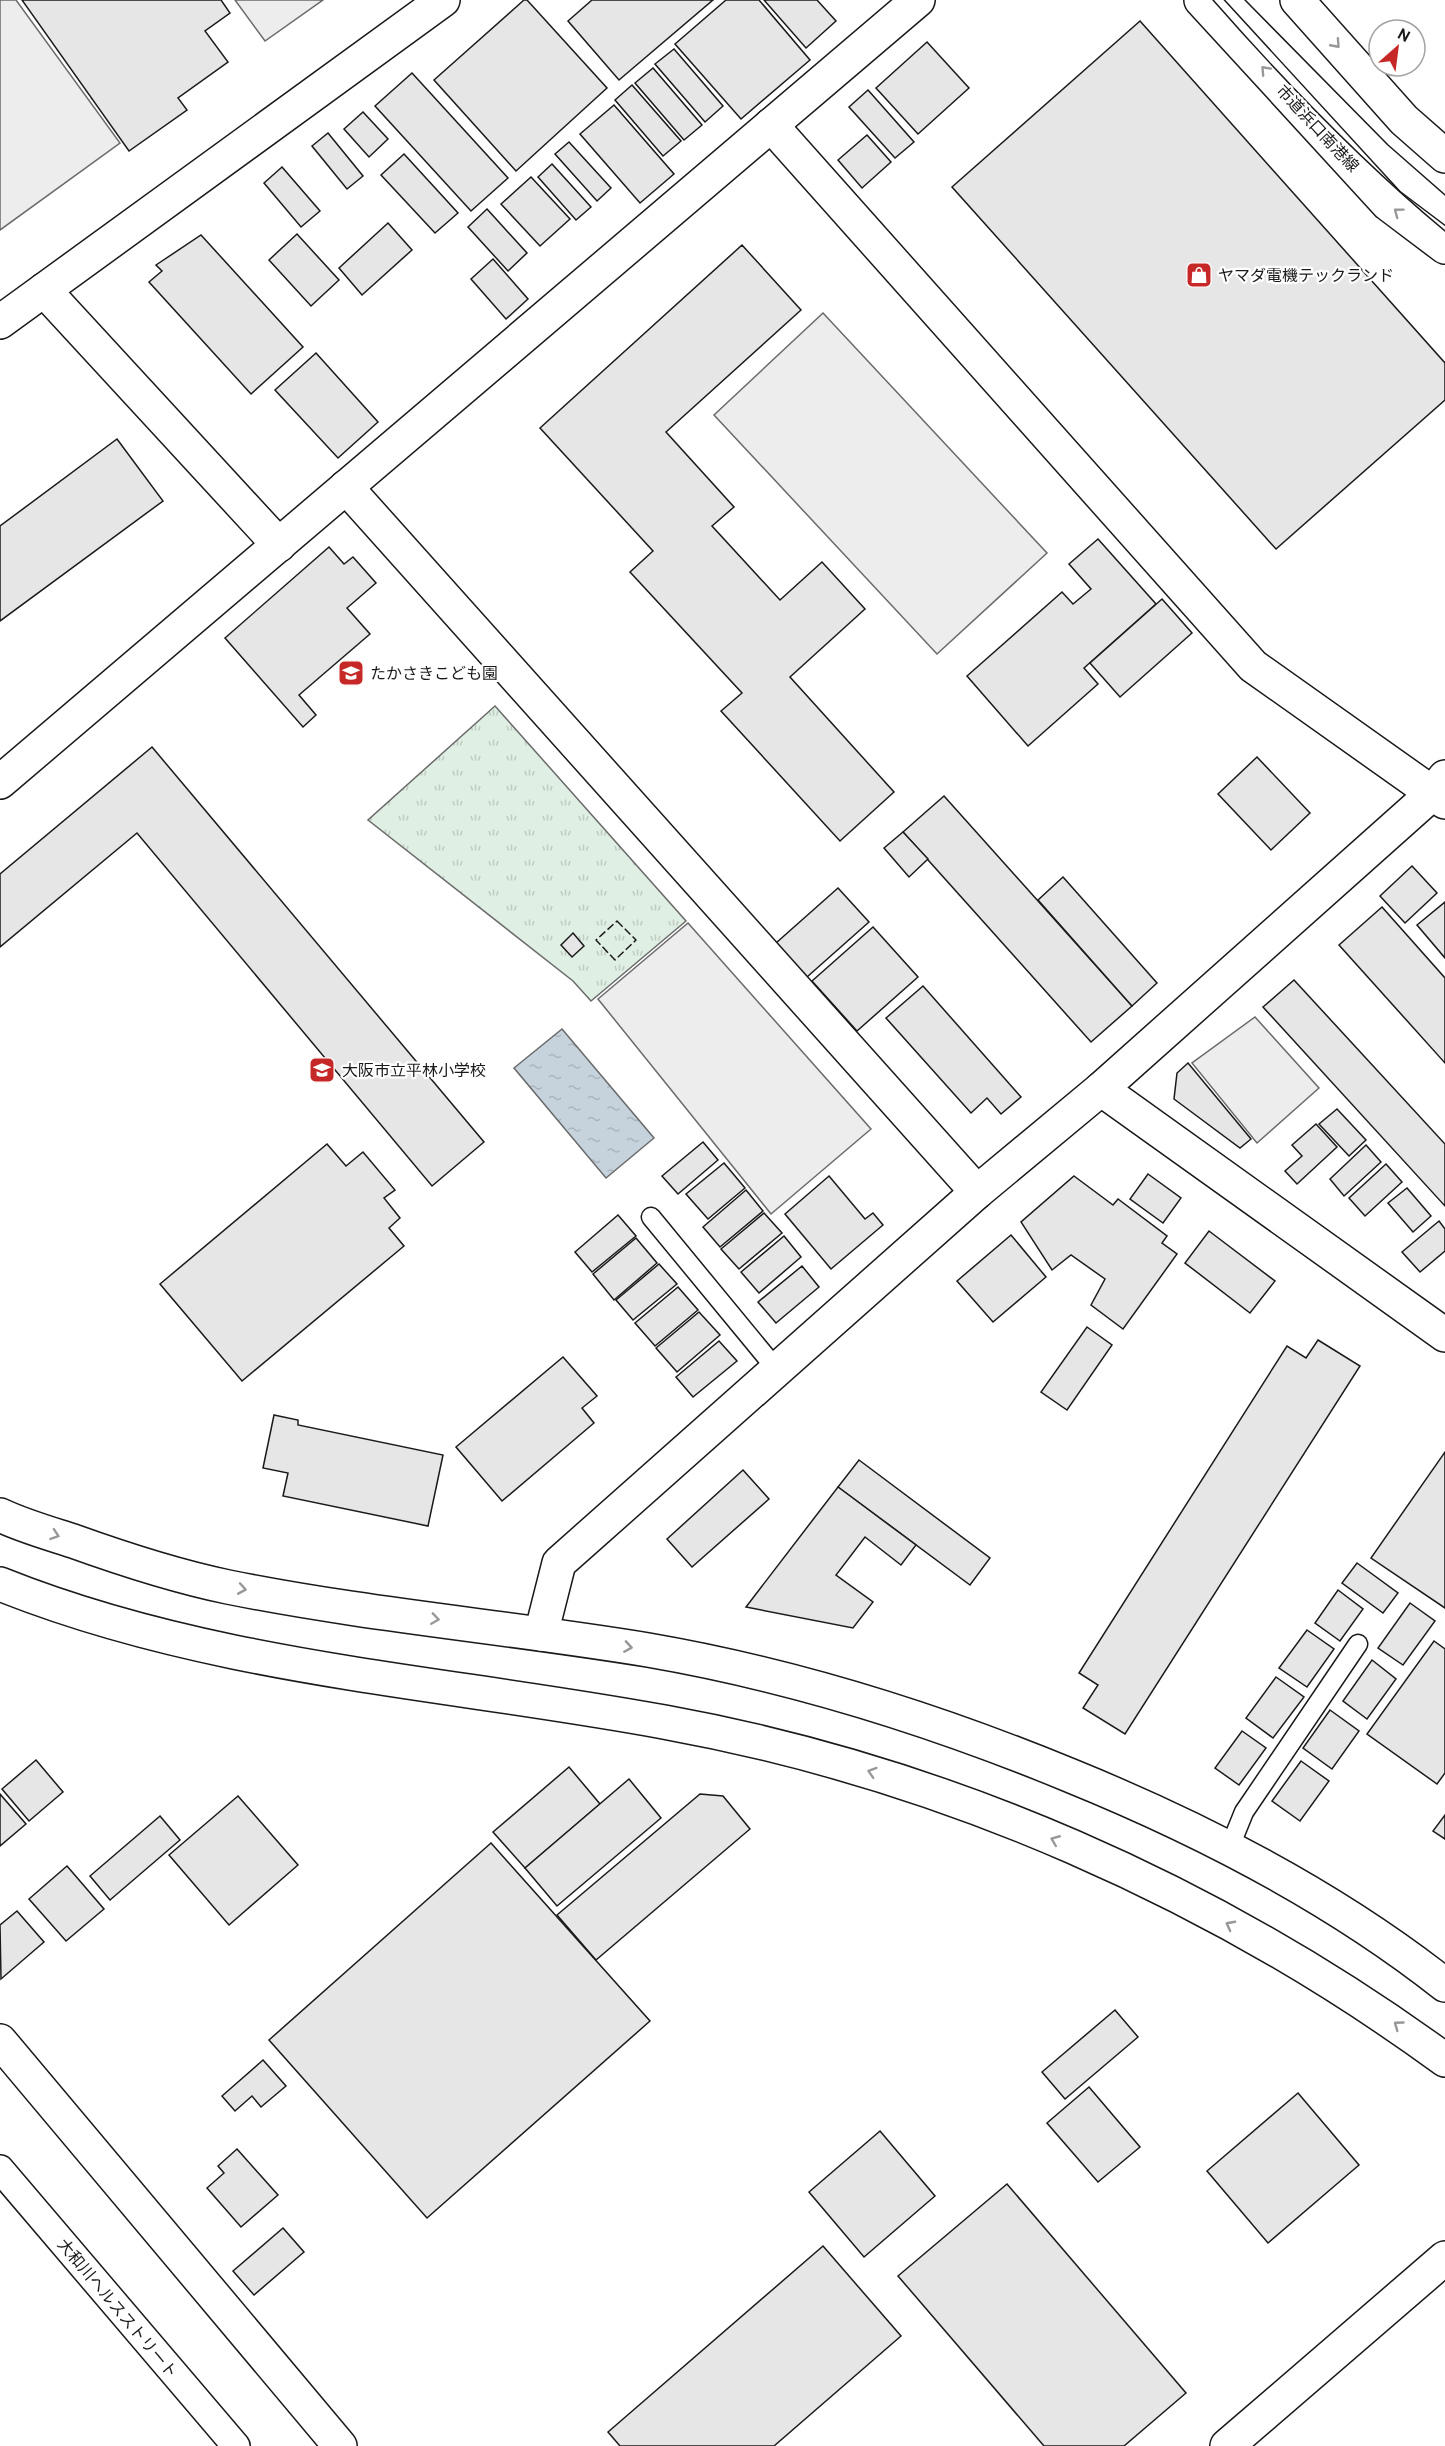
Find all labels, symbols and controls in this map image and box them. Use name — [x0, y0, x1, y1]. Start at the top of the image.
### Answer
north arrow — [1367, 18, 1427, 78]
text: N — [1393, 25, 1413, 48]
one-way arrow — [1329, 37, 1340, 47]
one-way arrow — [1261, 66, 1272, 77]
street label: 市道浜口南港線 — [1271, 82, 1362, 177]
one-way arrow — [1394, 208, 1405, 219]
shop icon: ヤマダ電機テックランド — [1184, 260, 1214, 290]
place label: ヤマダ電機テックランド — [1218, 267, 1394, 287]
school or university icon: たかさきこども園 — [336, 658, 366, 688]
place label: たかさきこども園 — [370, 665, 498, 685]
school or university icon: 大阪市立平林小学校 — [307, 1055, 337, 1085]
place label: 大阪市立平林小学校 — [342, 1062, 486, 1082]
one-way arrow — [49, 1528, 60, 1541]
one-way arrow — [237, 1583, 247, 1595]
one-way arrow — [430, 1613, 439, 1625]
one-way arrow — [623, 1641, 632, 1653]
one-way arrow — [867, 1767, 878, 1780]
one-way arrow — [1050, 1835, 1061, 1847]
one-way arrow — [1226, 1921, 1237, 1933]
one-way arrow — [1393, 2021, 1404, 2032]
street label: 大和川ヘルスストリート — [52, 2235, 181, 2383]

